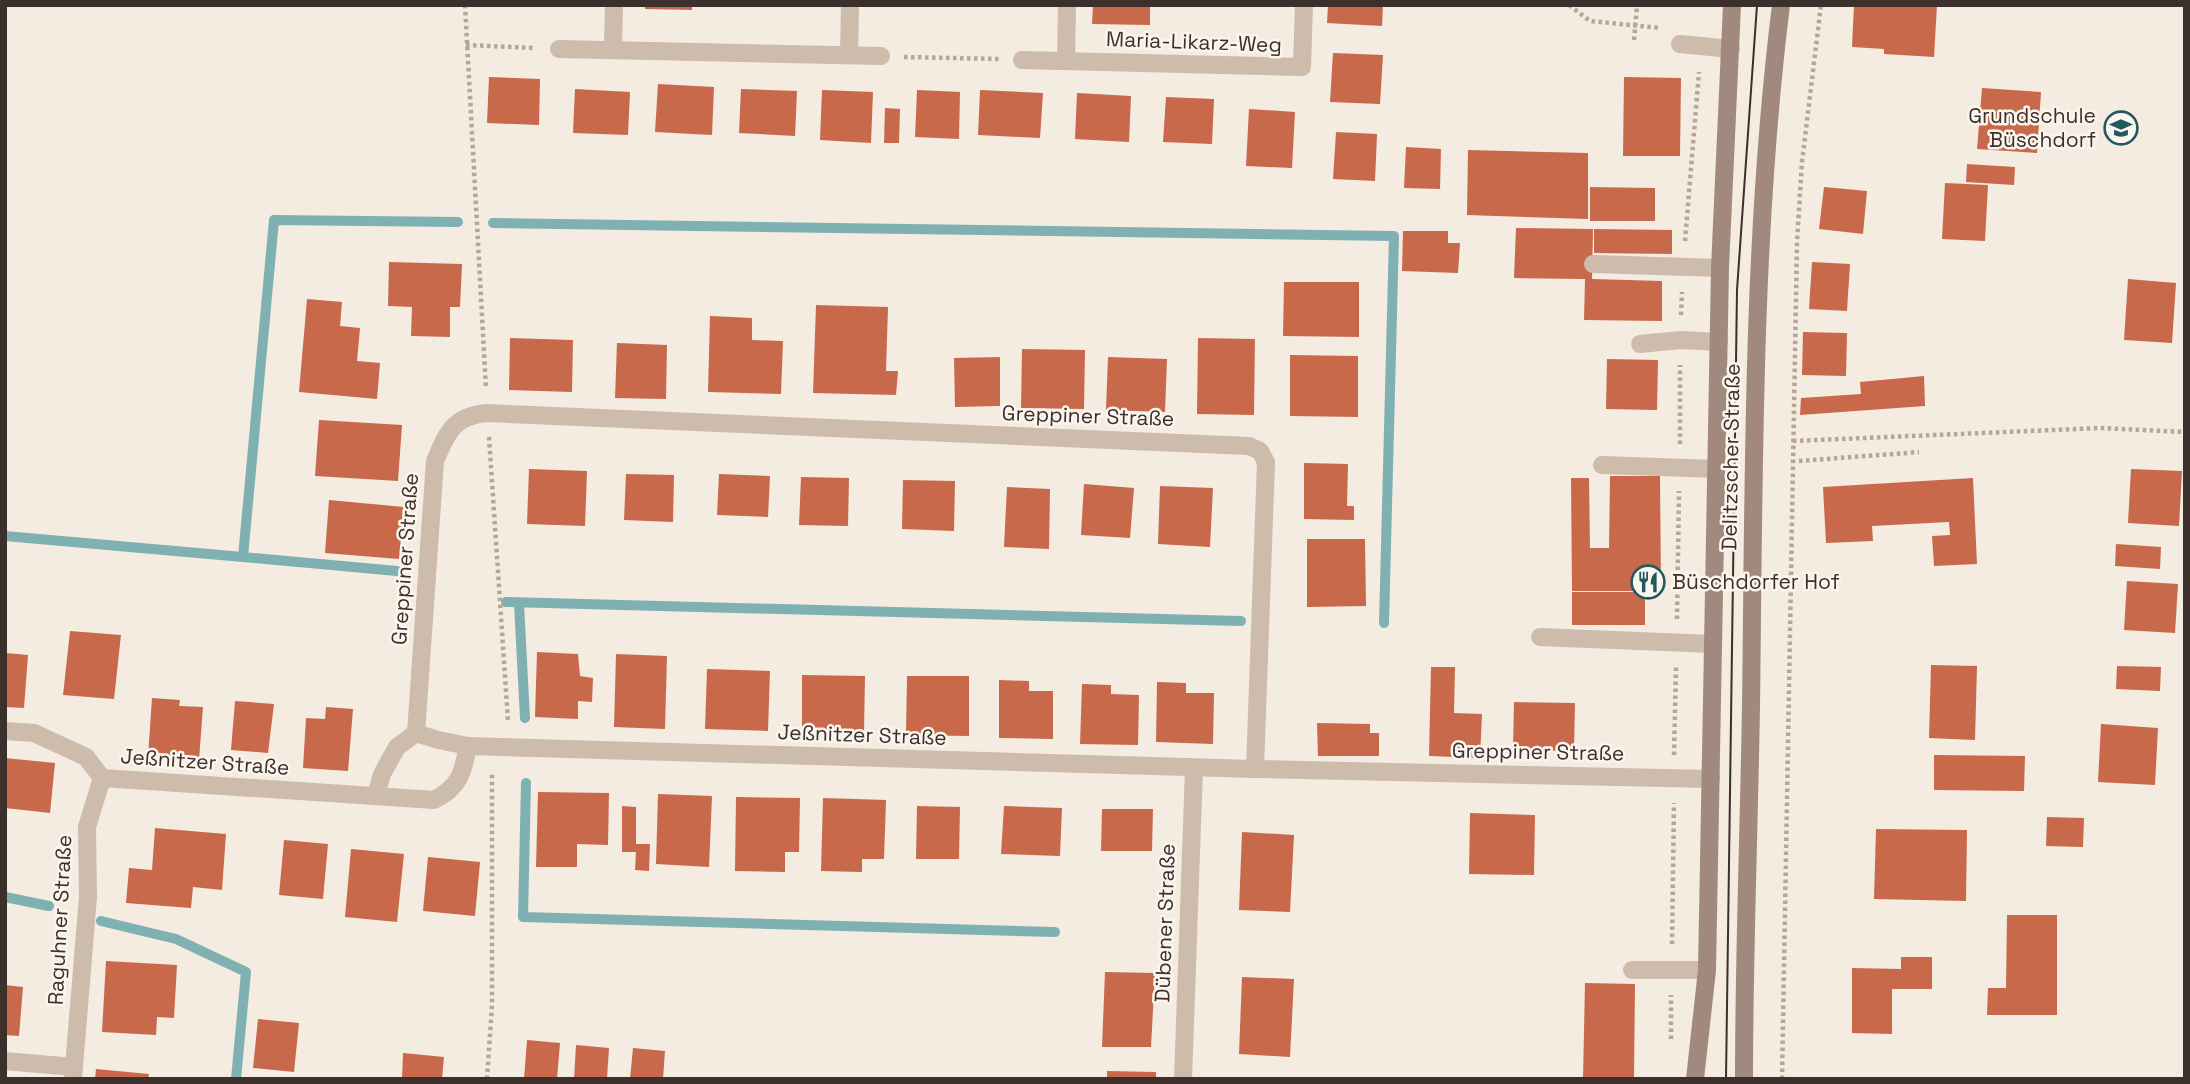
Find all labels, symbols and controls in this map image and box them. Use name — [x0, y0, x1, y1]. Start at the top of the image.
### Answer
street label: Maria-Likarz-Weg — [1106, 25, 1282, 58]
place label: Grundschule Büschdorf — [1968, 102, 2096, 153]
school or university icon: Grundschule Büschdorf — [2102, 109, 2140, 147]
street label: Delitzscher Straße — [1715, 363, 1746, 551]
street label: Greppiner Straße — [1001, 399, 1175, 432]
street label: Greppiner Straße — [385, 472, 424, 646]
restaurant icon: Büschdorfer Hof — [1629, 563, 1667, 601]
place label: Büschdorfer Hof — [1672, 568, 1840, 595]
street label: Jeßnitzer Straße — [777, 718, 947, 751]
street label: Greppiner Straße — [1452, 736, 1624, 767]
street label: Jeßnitzer Straße — [120, 742, 290, 781]
street label: Raguhner Straße — [42, 834, 77, 1006]
street label: Dübener Straße — [1148, 843, 1181, 1003]

